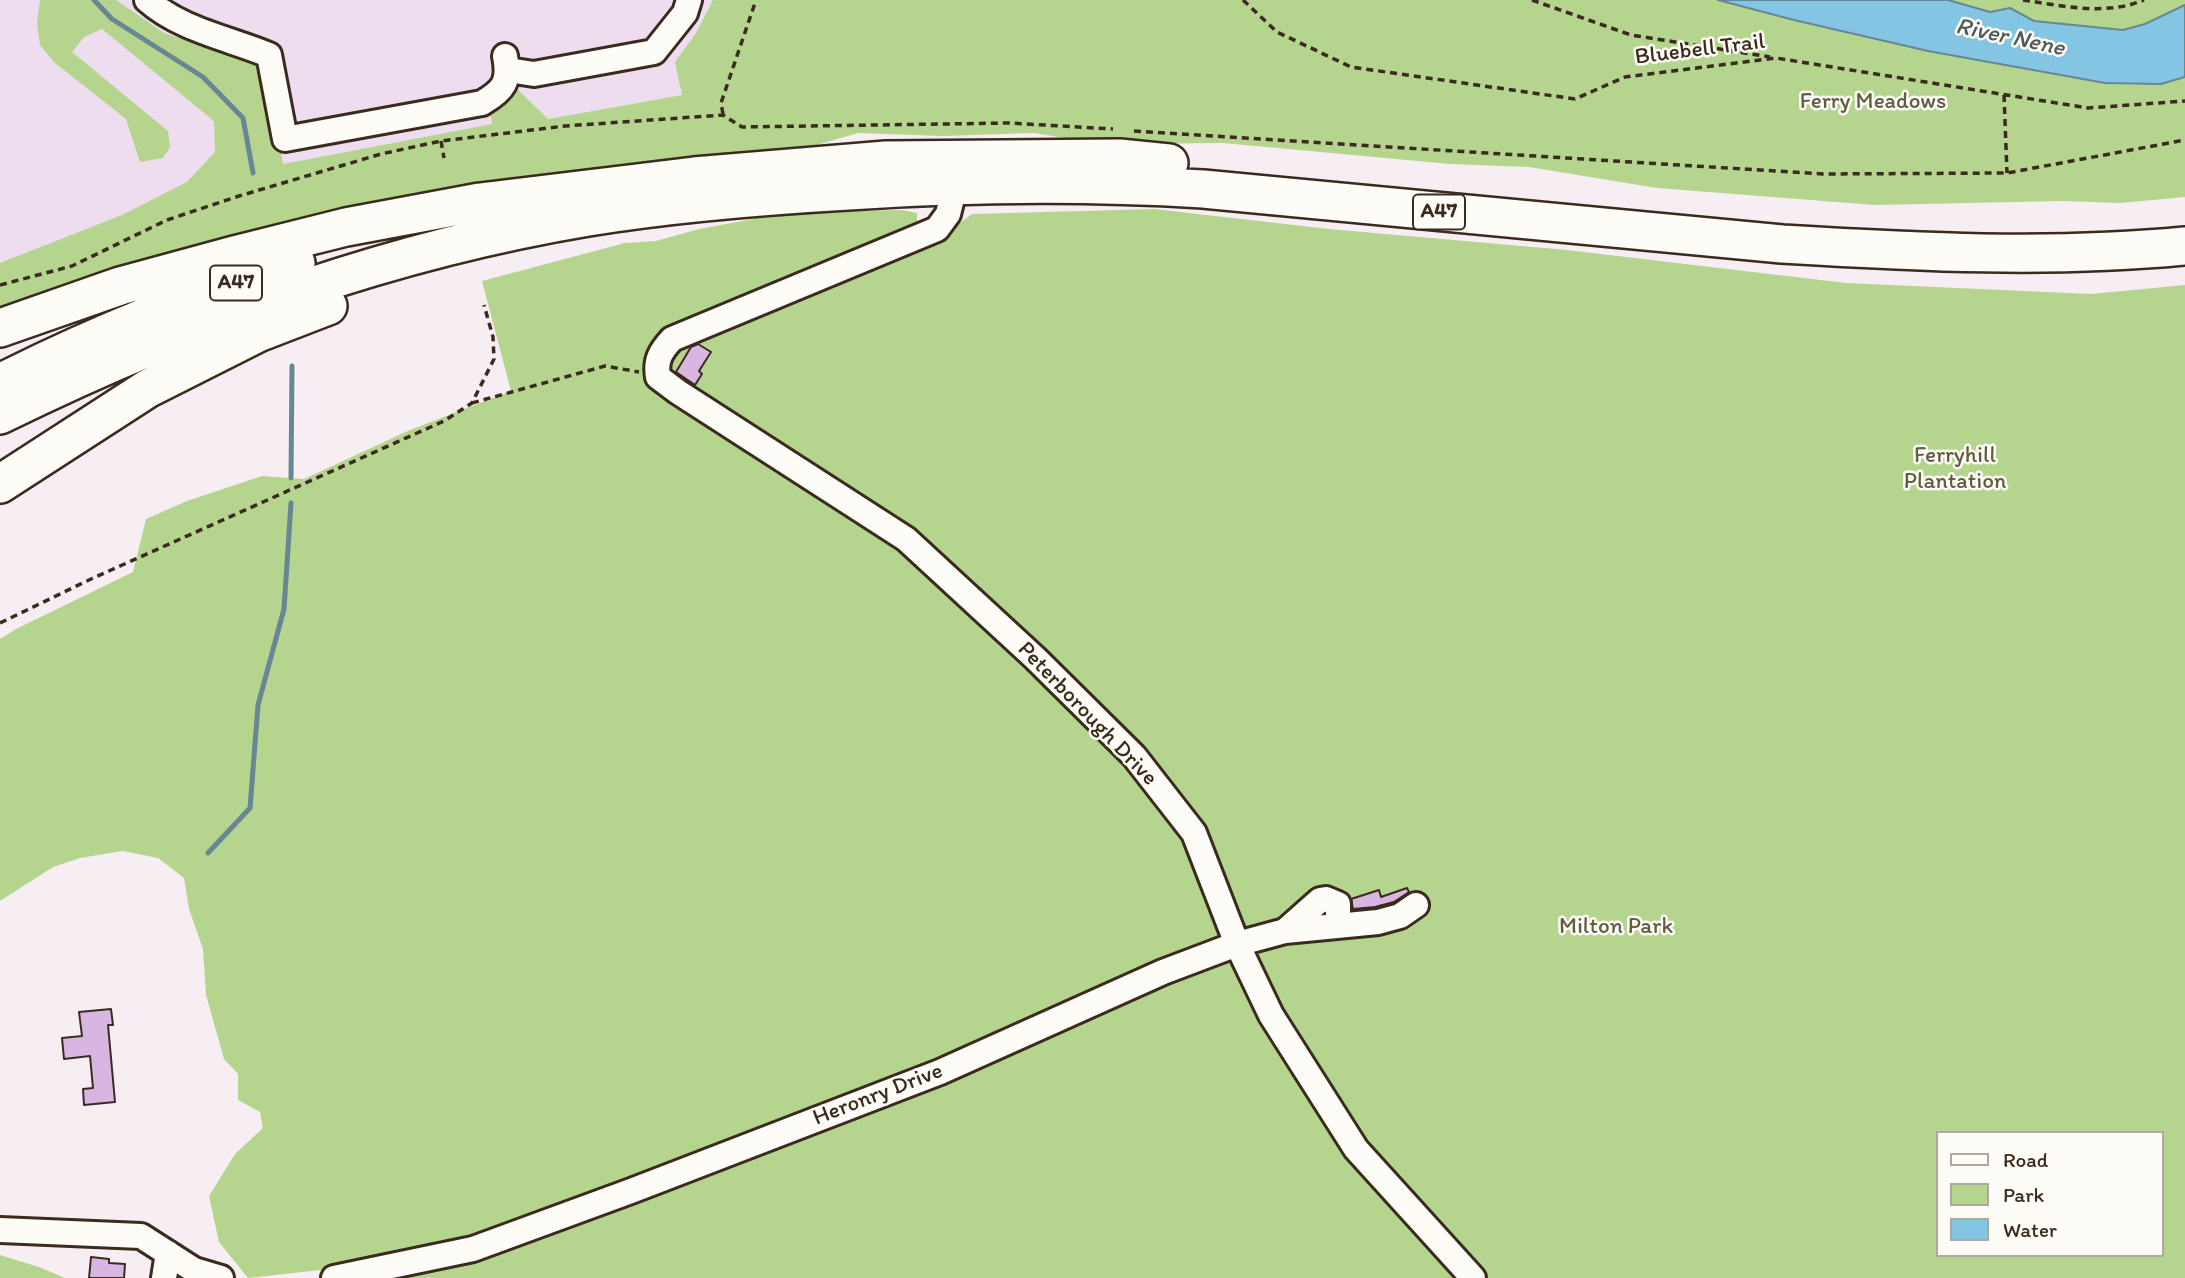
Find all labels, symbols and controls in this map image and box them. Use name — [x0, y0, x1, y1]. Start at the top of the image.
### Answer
water label: River Nene — [1953, 12, 2067, 64]
street label: Bluebell Trail — [1633, 28, 1767, 72]
park label: Ferry Meadows — [1800, 88, 1946, 116]
road number: A47 — [1413, 194, 1465, 230]
road number: A47 — [210, 266, 262, 300]
park label: Ferryhill Plantation — [1904, 442, 2006, 496]
street label: Peterborough Drive — [1011, 636, 1163, 792]
park label: Milton Park — [1559, 913, 1673, 941]
street label: Heronry Drive — [809, 1058, 947, 1132]
legend — [1937, 1131, 2164, 1257]
text: Road — [2003, 1147, 2048, 1172]
text: Park — [2003, 1182, 2044, 1207]
text: Water — [2003, 1217, 2057, 1242]

